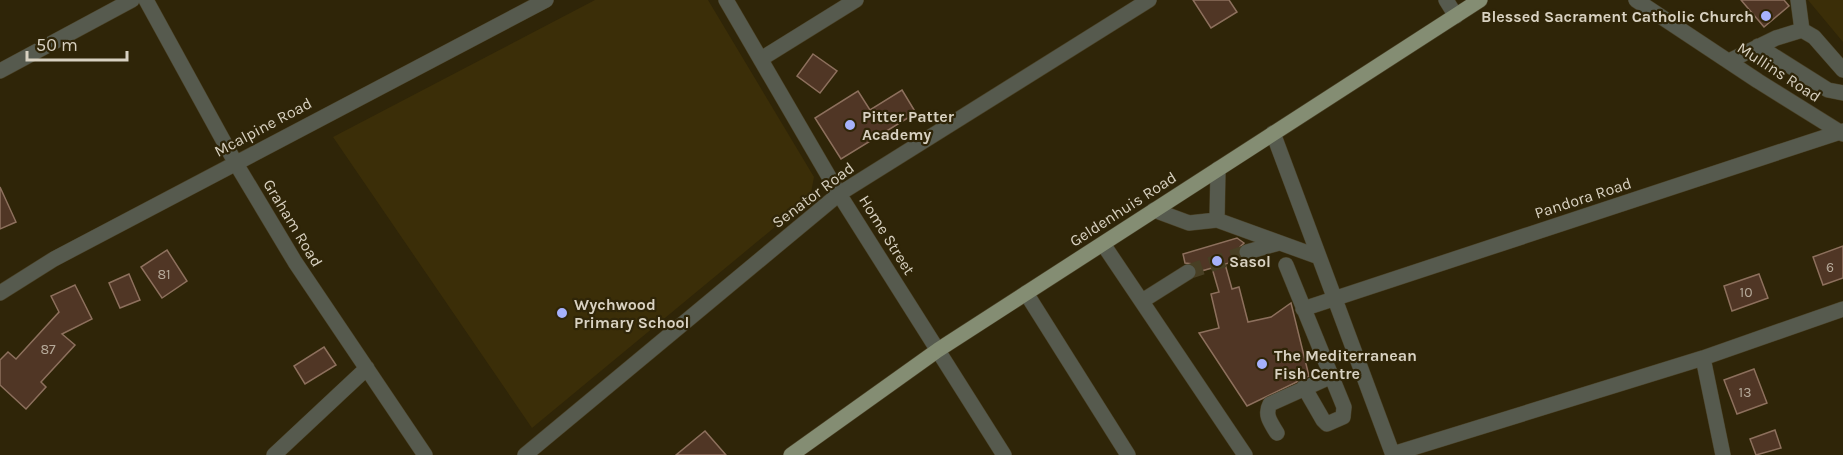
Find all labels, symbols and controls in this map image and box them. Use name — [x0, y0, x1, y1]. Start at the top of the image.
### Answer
place label: Blessed Sacrament Catholic Church — [1481, 7, 1754, 26]
marker: Blessed Sacrament Catholic Church — [1759, 9, 1773, 23]
scale bar — [27, 24, 128, 62]
text: 50 m — [36, 34, 78, 56]
street label: Mullins Road — [1734, 38, 1824, 106]
street label: Mcalpine Road — [211, 93, 315, 161]
place label: Pitter Patter Academy — [862, 107, 955, 144]
marker: Pitter Patter Academy — [843, 118, 857, 132]
street label: Senator Road — [768, 158, 858, 232]
street label: Geldenhuis Road — [1066, 167, 1180, 251]
street label: Pandora Road — [1532, 173, 1634, 223]
street label: Graham Road — [259, 176, 327, 270]
street label: Home Street — [855, 192, 919, 278]
place label: Sasol — [1229, 252, 1271, 271]
marker: Sasol — [1210, 254, 1224, 268]
house number: 6 — [1826, 259, 1834, 276]
house number: 81 — [157, 266, 171, 283]
house number: 10 — [1740, 284, 1752, 301]
place label: Wychwood Primary School — [574, 295, 689, 332]
marker: Wychwood Primary School — [555, 306, 569, 320]
house number: 87 — [40, 341, 56, 358]
place label: The Mediterranean Fish Centre — [1274, 346, 1417, 383]
marker: The Mediterranean Fish Centre — [1255, 357, 1269, 371]
house number: 13 — [1739, 384, 1751, 401]

